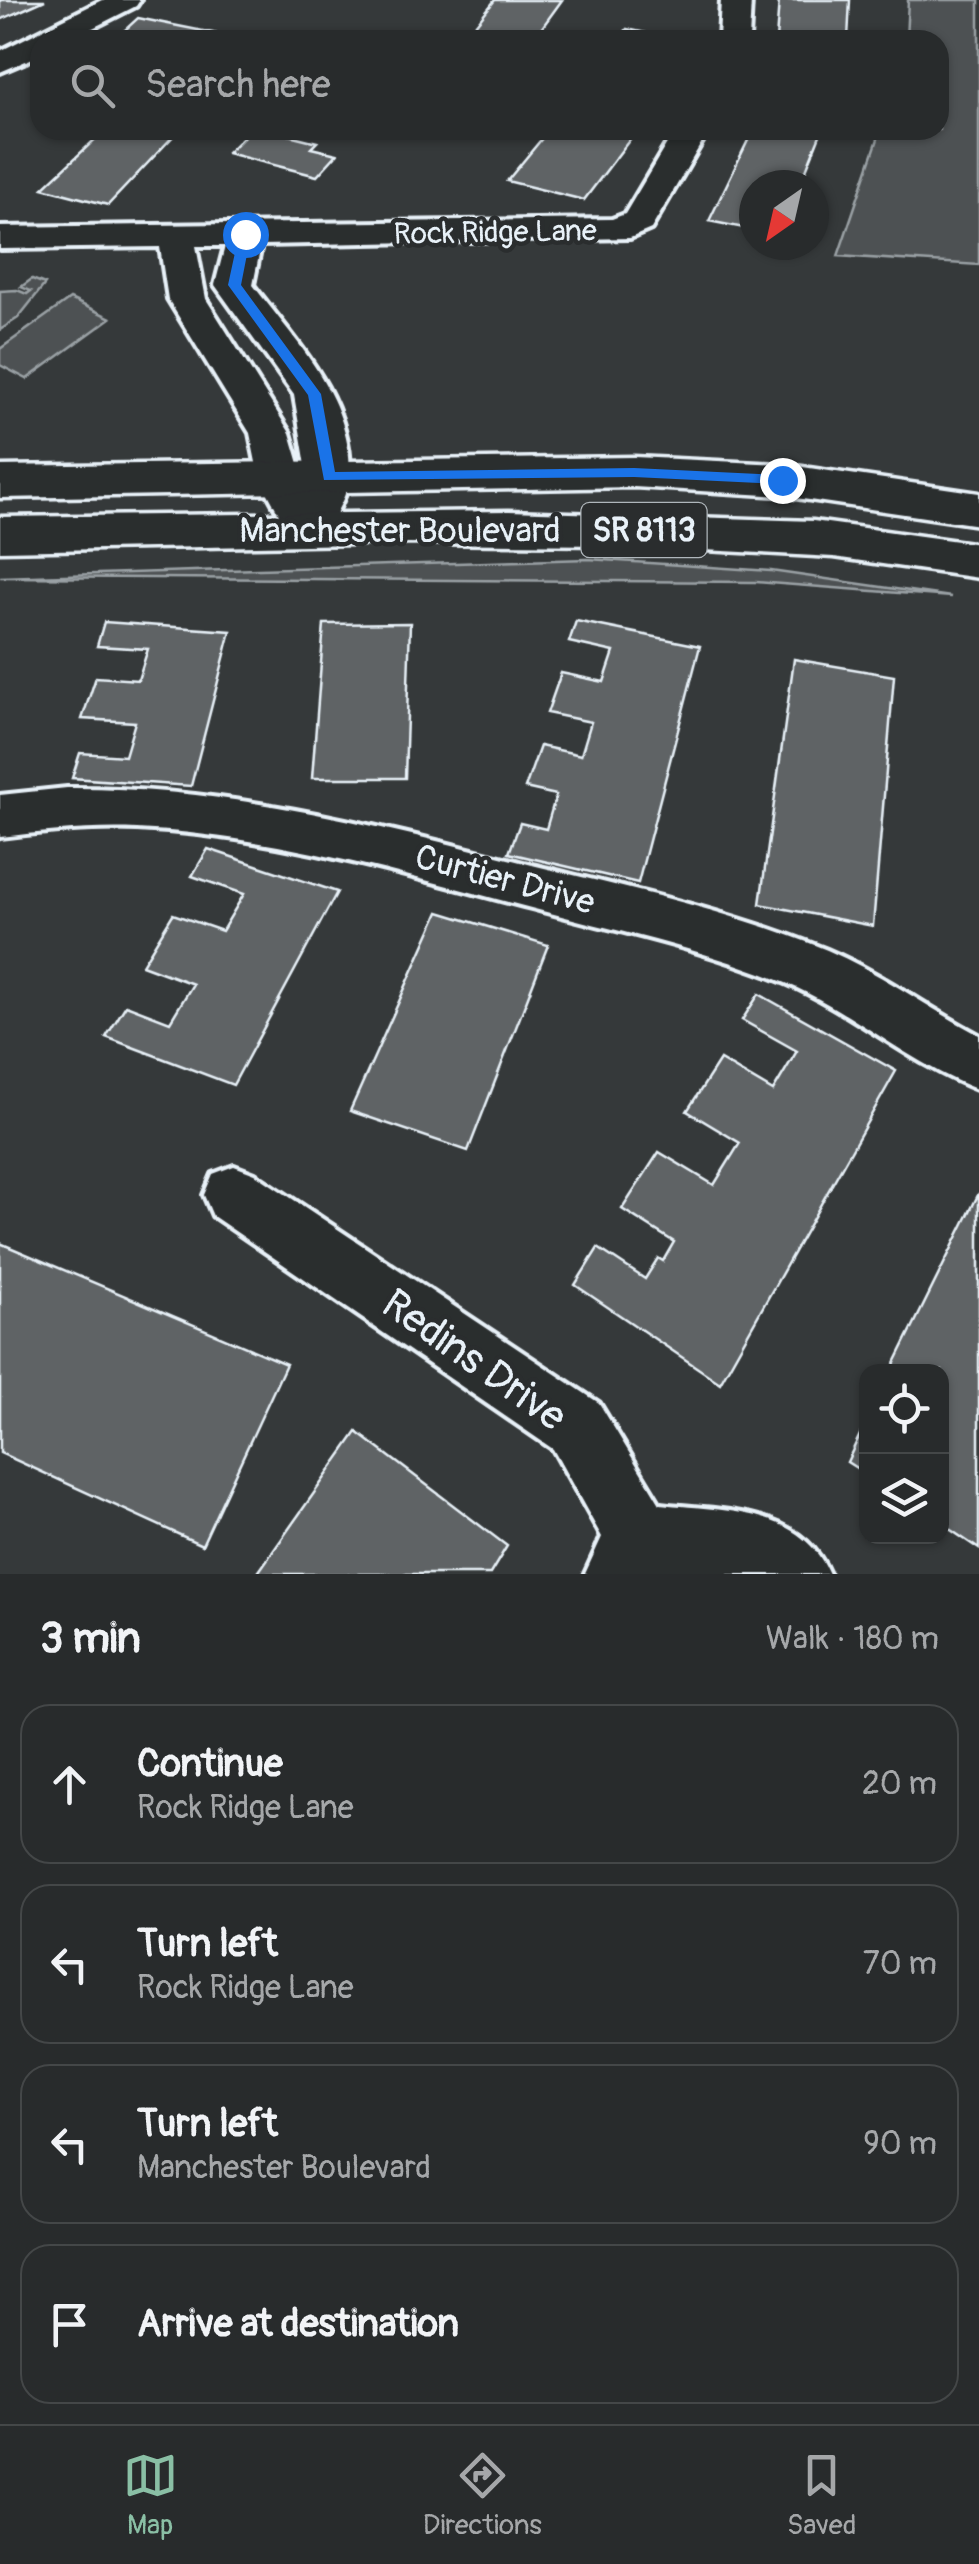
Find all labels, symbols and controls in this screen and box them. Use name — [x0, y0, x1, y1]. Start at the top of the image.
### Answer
search box — [30, 30, 949, 140]
icon: search — [65, 58, 120, 113]
text: Search here — [145, 61, 331, 109]
north arrow — [739, 170, 829, 260]
route start — [223, 212, 269, 258]
street label: Rock Ridge Lane — [393, 212, 597, 253]
route end — [760, 458, 806, 504]
road number: SR 8113 — [582, 503, 706, 557]
street label: Manchester Boulevard — [239, 509, 561, 553]
street label: Curtier Drive — [410, 835, 599, 925]
street label: Redins Drive — [372, 1278, 576, 1443]
map controls — [859, 1364, 949, 1544]
button: locate — [859, 1364, 949, 1454]
button: layers — [859, 1454, 949, 1544]
text: 3 min — [40, 1613, 141, 1665]
text: Walk · 180 m — [766, 1619, 939, 1659]
text: Continue — [137, 1740, 283, 1788]
icon: ahead — [42, 1757, 97, 1812]
text: 20 m — [862, 1764, 937, 1804]
text: Rock Ridge Lane — [137, 1788, 354, 1828]
text: Turn left — [137, 1920, 278, 1968]
icon: left — [42, 1937, 97, 1992]
text: 70 m — [863, 1944, 937, 1984]
text: Rock Ridge Lane — [137, 1968, 354, 2008]
text: Turn left — [137, 2100, 278, 2148]
icon: left — [42, 2117, 97, 2172]
text: 90 m — [863, 2124, 937, 2164]
text: Manchester Boulevard — [137, 2148, 431, 2188]
icon: arrive — [42, 2297, 97, 2352]
text: Arrive at destination — [137, 2300, 459, 2348]
tab: Map — [123, 2448, 178, 2543]
tab: Directions — [423, 2448, 542, 2543]
tab: Saved — [787, 2448, 856, 2543]

